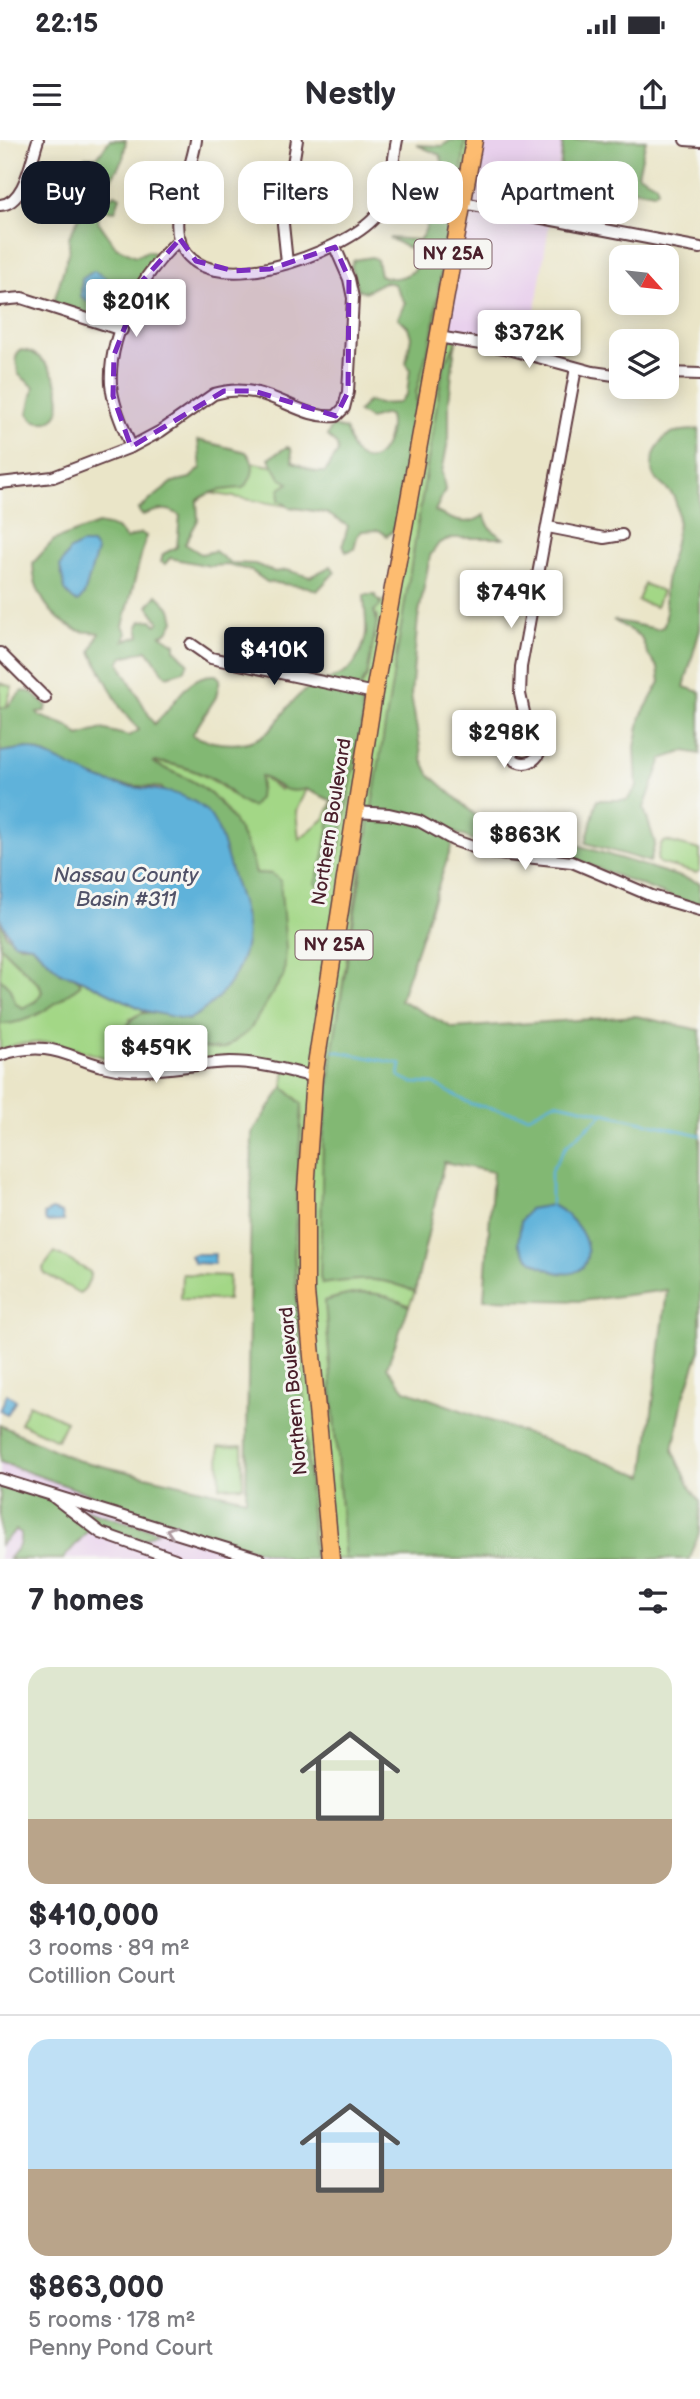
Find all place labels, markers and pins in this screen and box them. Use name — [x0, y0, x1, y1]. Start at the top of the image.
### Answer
pin: $201K — [87, 280, 185, 339]
pin: $372K — [480, 310, 578, 370]
pin: $749K — [462, 570, 560, 630]
pin: $410K — [225, 628, 323, 687]
pin: $298K — [455, 710, 553, 770]
pin: $863K — [476, 812, 574, 872]
pin: $459K — [107, 1026, 205, 1085]

